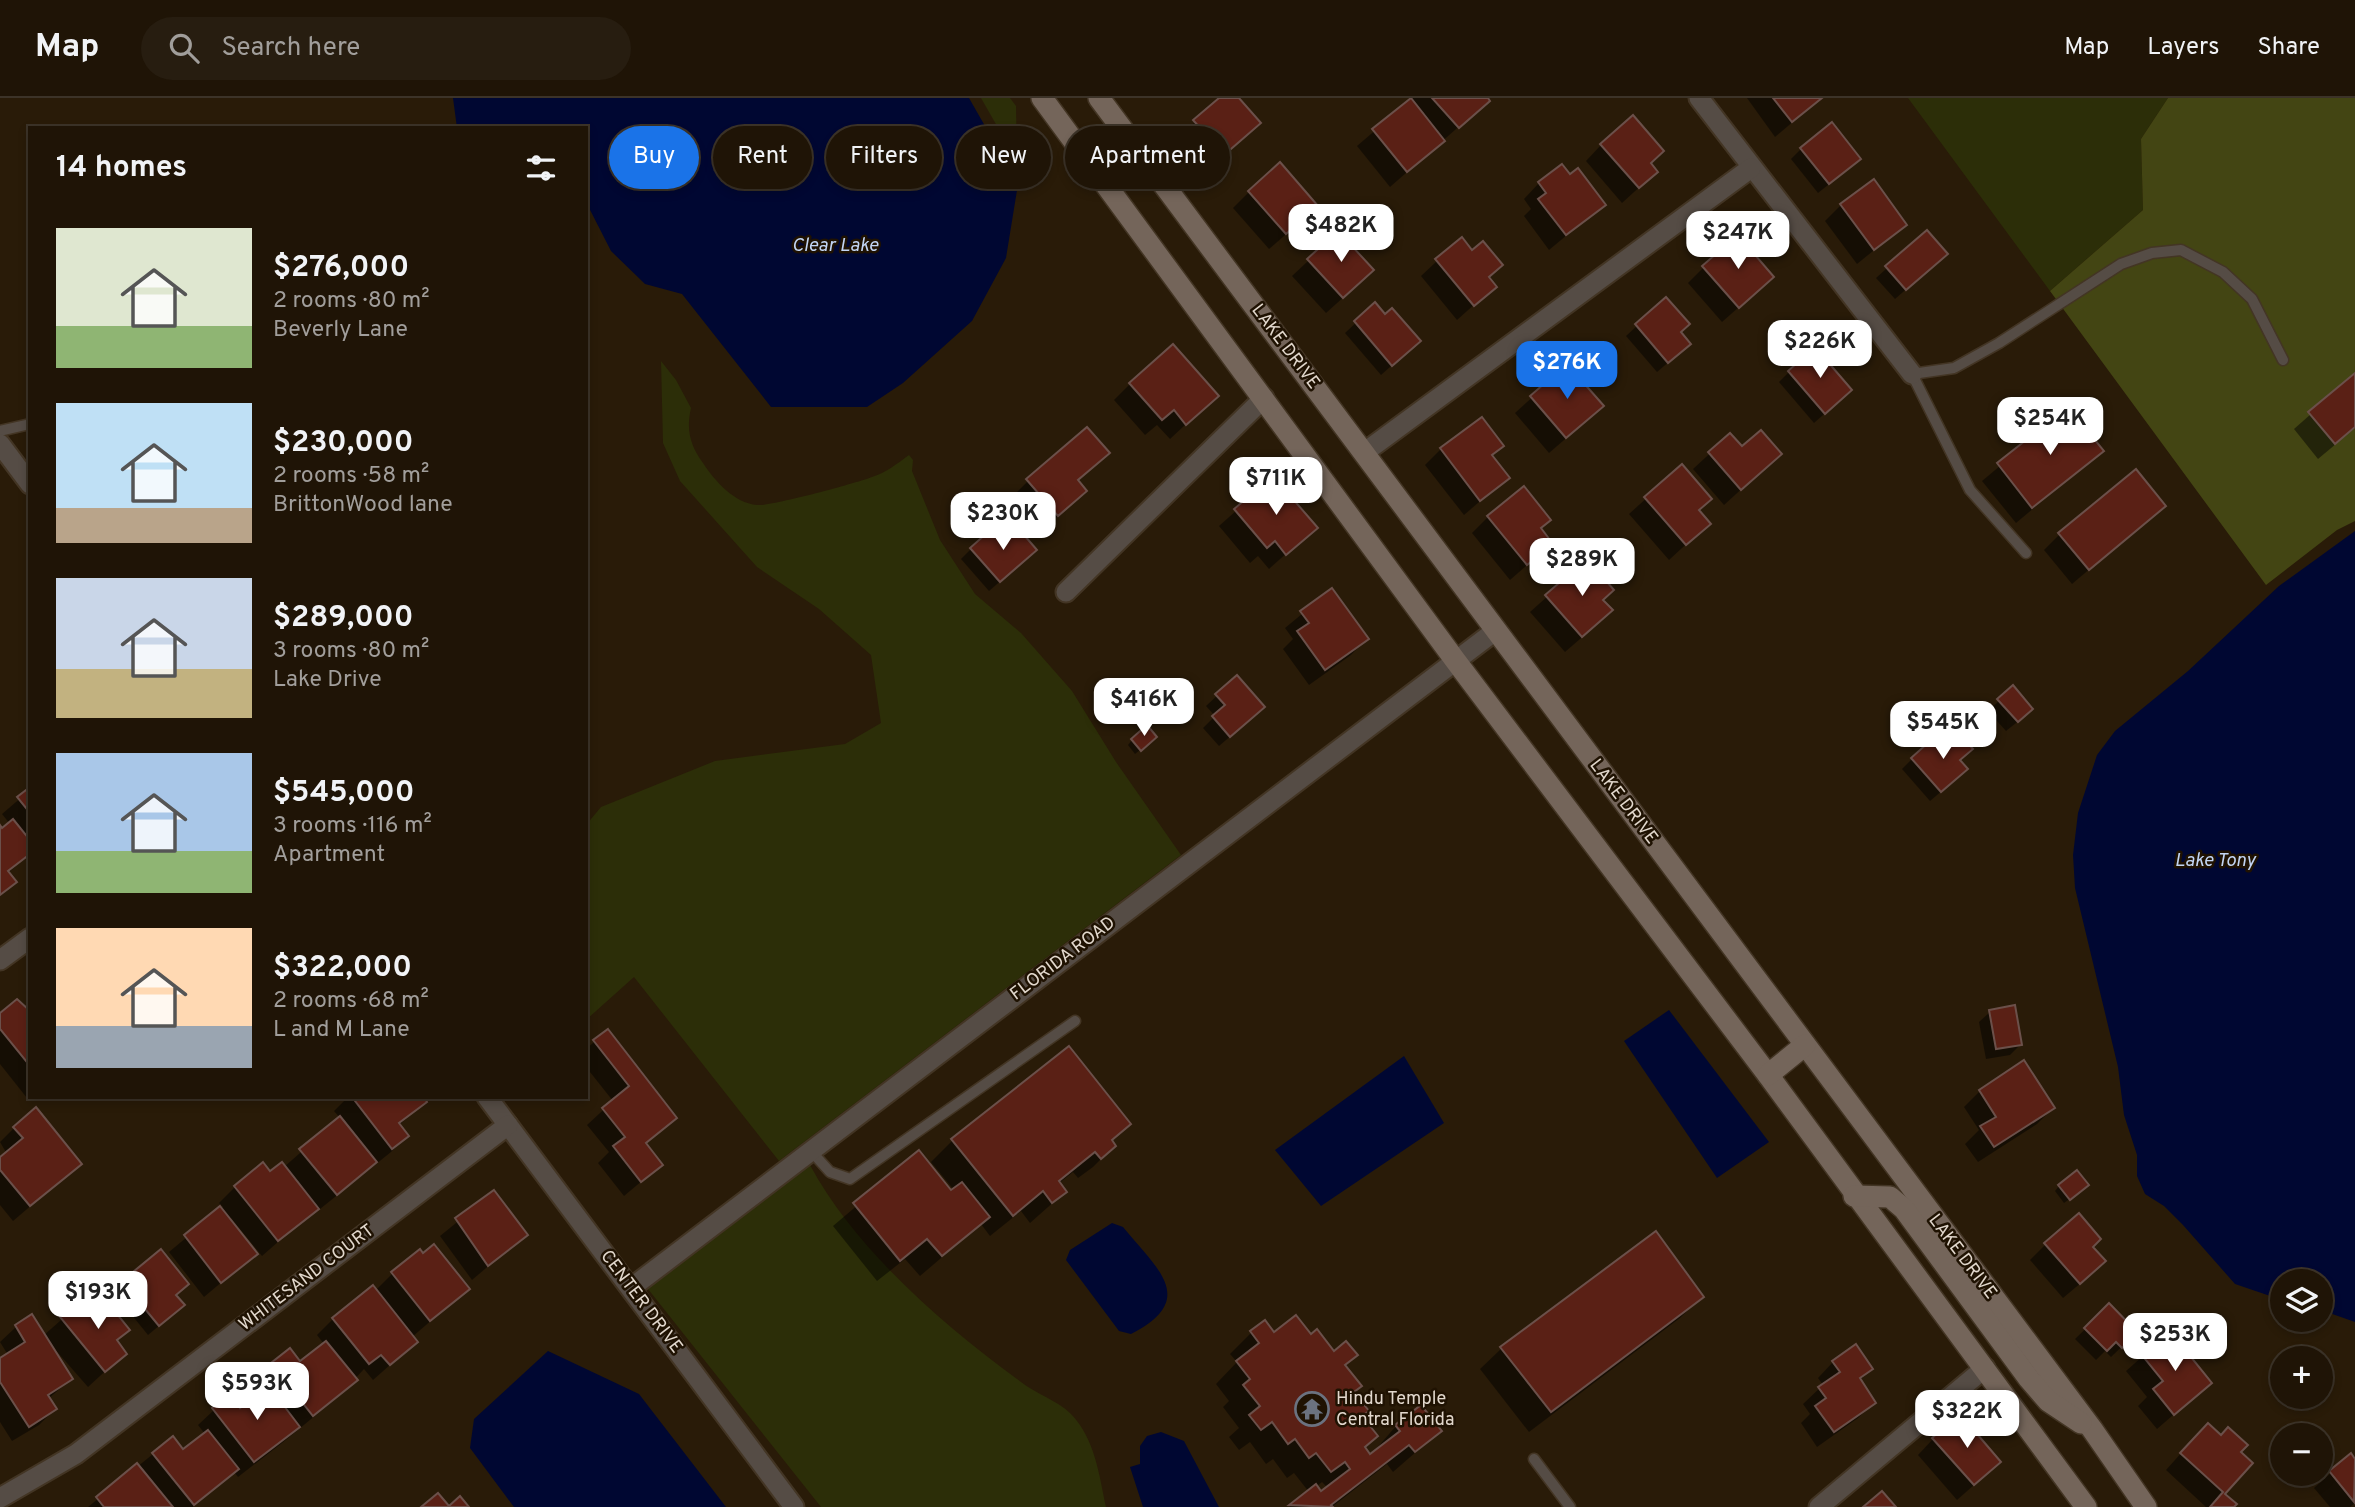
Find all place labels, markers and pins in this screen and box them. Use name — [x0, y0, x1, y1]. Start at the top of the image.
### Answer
pin: $482K — [1292, 204, 1390, 264]
pin: $247K — [1689, 212, 1787, 271]
pin: $226K — [1771, 320, 1869, 380]
pin: $276K — [1518, 342, 1616, 401]
pin: $254K — [2001, 398, 2099, 457]
pin: $711K — [1227, 458, 1325, 517]
pin: $230K — [954, 492, 1052, 552]
pin: $289K — [1533, 538, 1631, 598]
pin: $416K — [1095, 678, 1193, 738]
pin: $545K — [1894, 702, 1992, 761]
pin: $193K — [49, 1272, 147, 1331]
pin: $253K — [2126, 1314, 2224, 1373]
pin: $593K — [208, 1362, 306, 1422]
place label: Hindu Temple Central Florida — [1336, 1388, 1454, 1432]
temple icon: Hindu Temple Central Florida — [1293, 1390, 1331, 1428]
pin: $322K — [1918, 1390, 2016, 1450]

